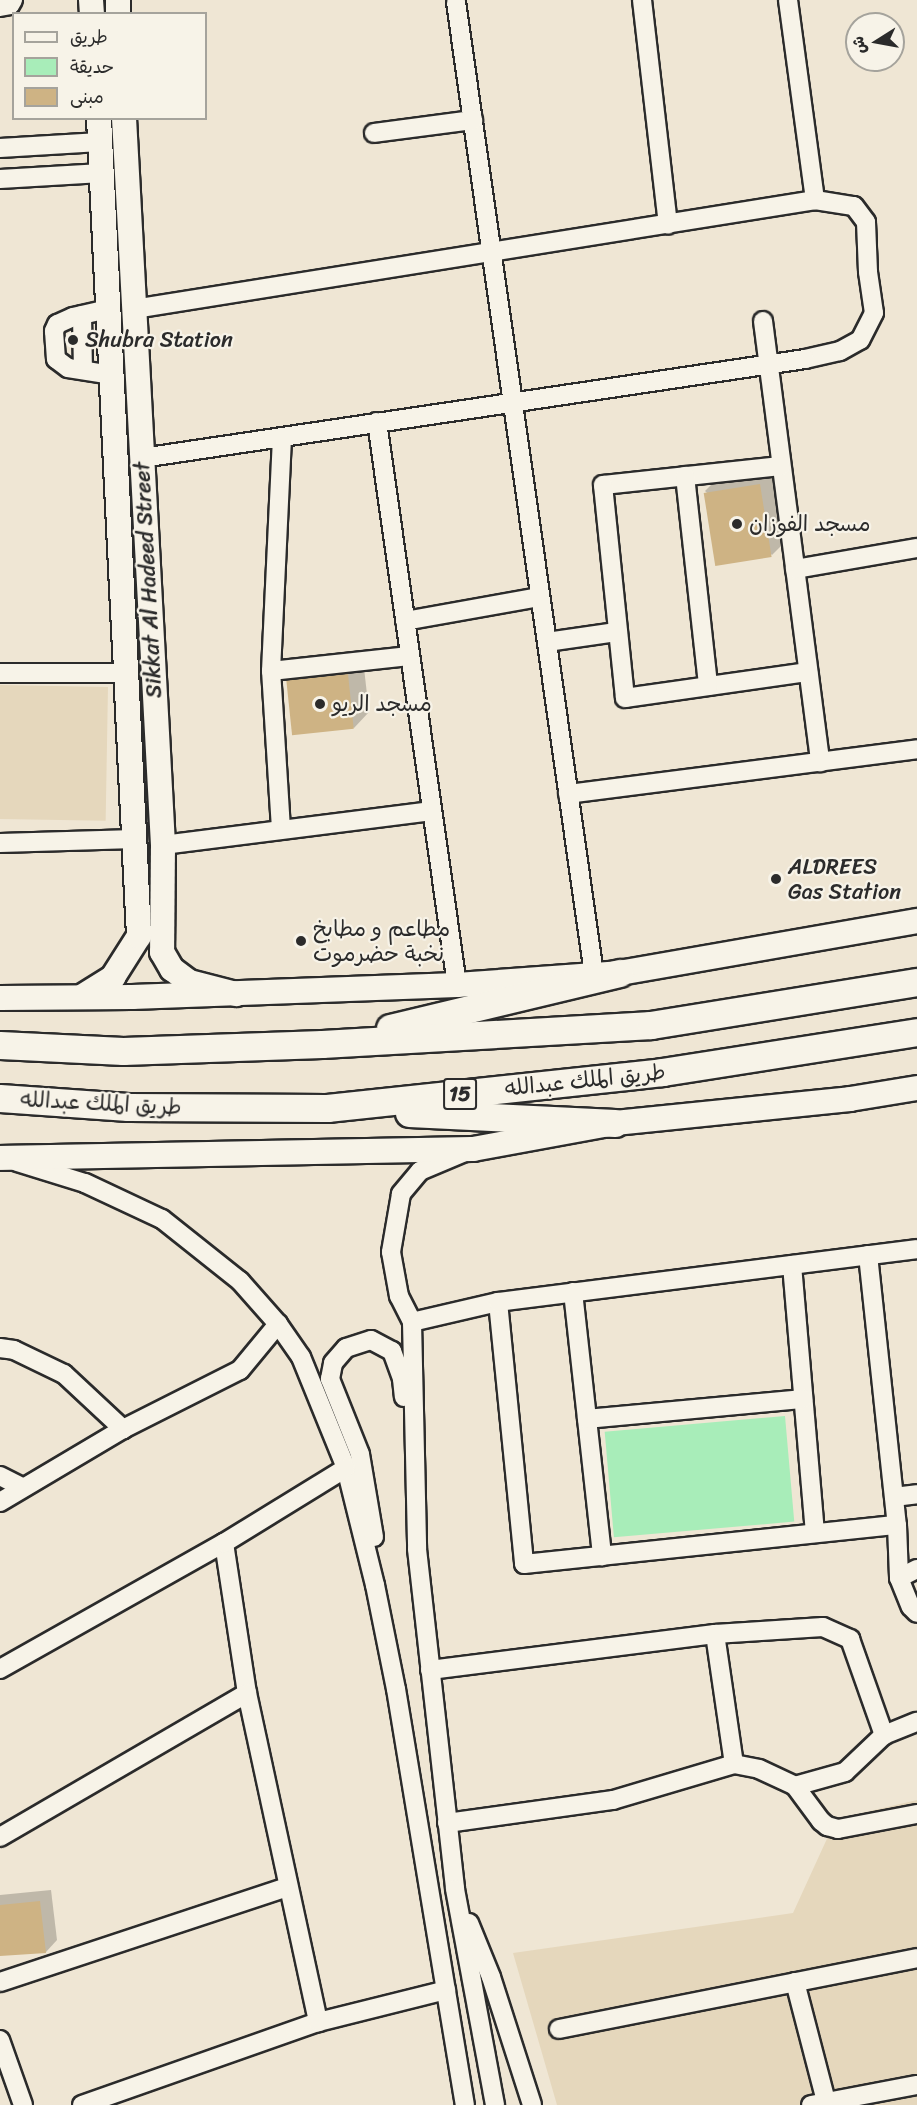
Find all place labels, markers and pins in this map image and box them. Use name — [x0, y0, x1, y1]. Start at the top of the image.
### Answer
place label: Shubra Station — [85, 327, 233, 353]
marker: Shubra Station — [66, 333, 80, 347]
place label: مسجد الفوزان — [749, 511, 870, 537]
marker: مسجد الفوزان — [730, 517, 744, 531]
place label: مسجد الريو — [332, 691, 432, 717]
marker: مسجد الريو — [313, 697, 327, 711]
place label: ALDREES Gas Station — [788, 853, 902, 904]
marker: ALDREES Gas Station — [769, 872, 783, 886]
place label: مطاعم و مطابخ نخبة حضرموت — [313, 915, 450, 966]
marker: مطاعم و مطابخ نخبة حضرموت — [294, 934, 308, 948]

